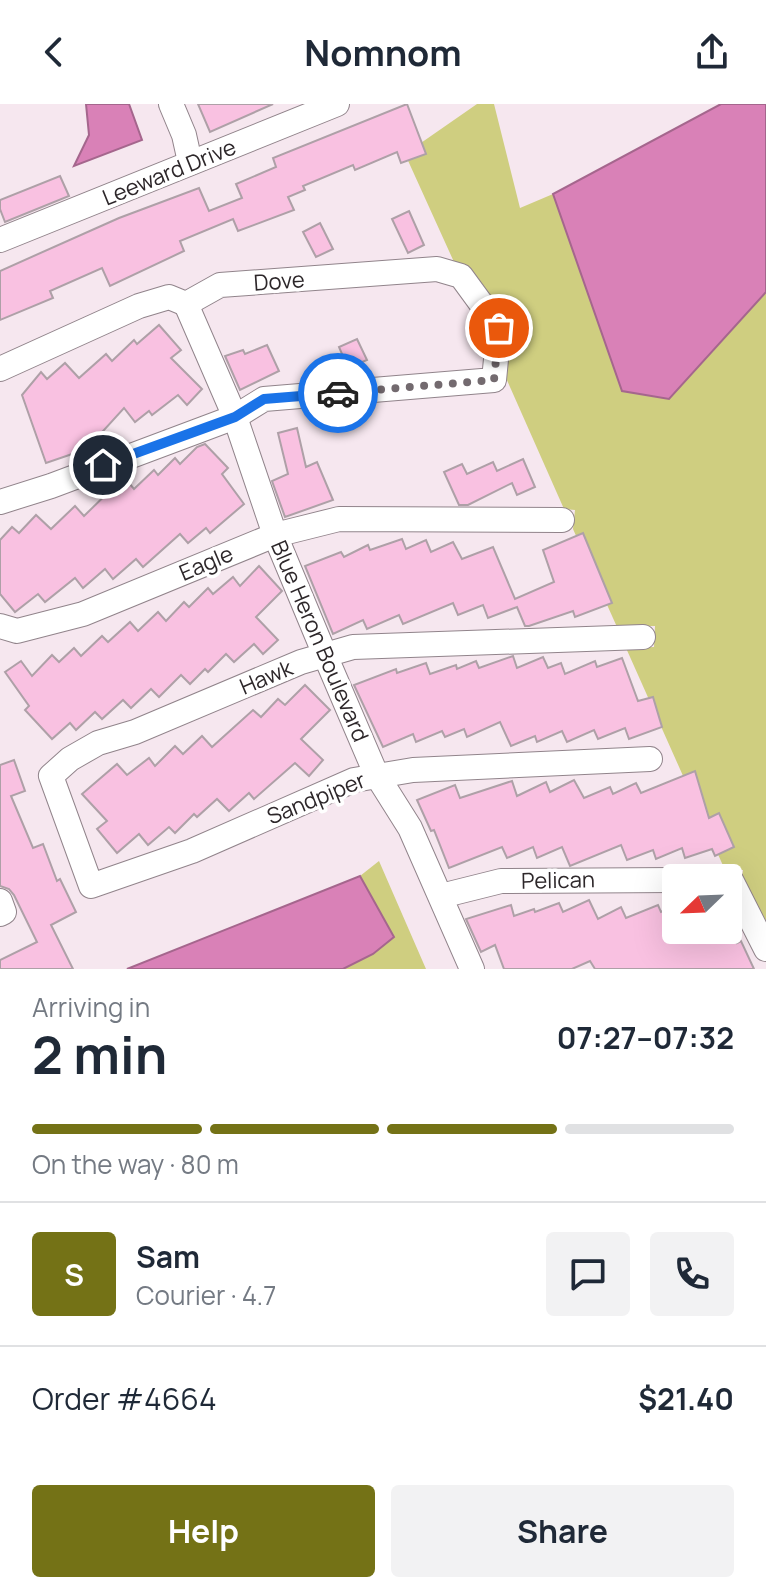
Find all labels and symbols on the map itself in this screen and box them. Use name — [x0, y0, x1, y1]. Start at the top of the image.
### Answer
street label: Leeward Drive — [98, 132, 240, 212]
street label: Dove — [253, 264, 306, 298]
pin — [465, 294, 533, 362]
courier — [298, 353, 378, 433]
pin — [69, 431, 137, 499]
street label: Blue Heron Boulevard — [264, 536, 376, 746]
street label: Eagle — [174, 538, 238, 588]
street label: Hawk — [235, 652, 298, 701]
street label: Sandpiper — [262, 765, 370, 831]
street label: Pelican — [521, 864, 595, 896]
north arrow — [662, 864, 742, 944]

